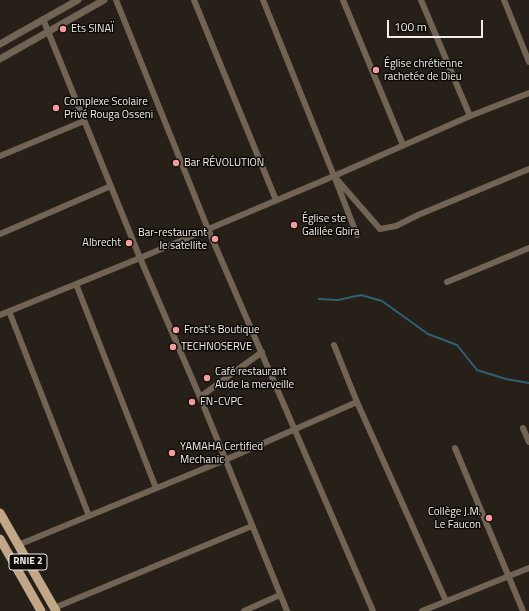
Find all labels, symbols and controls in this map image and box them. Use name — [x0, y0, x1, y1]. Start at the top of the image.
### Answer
scale bar — [389, 12, 485, 38]
text: 100 m — [394, 17, 427, 36]
place label: Ets SINAÏ — [71, 22, 114, 36]
marker: Ets SINAÏ — [58, 24, 68, 34]
place label: Église chrétienne rachetée de Dieu — [384, 57, 463, 83]
marker: Église chrétienne rachetée de Dieu — [371, 65, 381, 75]
place label: Complexe Scolaire Privé Rouga Osseni — [64, 95, 153, 121]
marker: Complexe Scolaire Privé Rouga Osseni — [51, 103, 61, 113]
place label: Bar RÉVOLUTION — [184, 156, 264, 170]
marker: Bar RÉVOLUTION — [171, 158, 181, 168]
place label: Église ste Galilée Gbira — [302, 212, 360, 238]
marker: Église ste Galilée Gbira — [289, 220, 299, 230]
place label: Bar-restaurant le satellite — [138, 226, 207, 252]
marker: Bar-restaurant le satellite — [210, 234, 220, 244]
place label: Albrecht — [82, 236, 121, 250]
marker: Albrecht — [124, 238, 134, 248]
place label: Frost's Boutique — [184, 323, 260, 337]
marker: Frost's Boutique — [171, 325, 181, 335]
place label: TECHNOSERVE — [181, 340, 252, 354]
marker: TECHNOSERVE — [168, 342, 178, 352]
place label: Café restaurant Aude la merveille — [215, 365, 294, 391]
marker: Café restaurant Aude la merveille — [202, 373, 212, 383]
place label: FN-CVPC — [200, 395, 243, 409]
marker: FN-CVPC — [187, 397, 197, 407]
place label: YAMAHA Certified Mechanic — [180, 440, 263, 466]
marker: YAMAHA Certified Mechanic — [167, 448, 177, 458]
place label: Collège J.M. Le Faucon — [428, 505, 481, 531]
marker: Collège J.M. Le Faucon — [484, 513, 494, 523]
road number: RNIE 2 — [9, 554, 47, 570]

